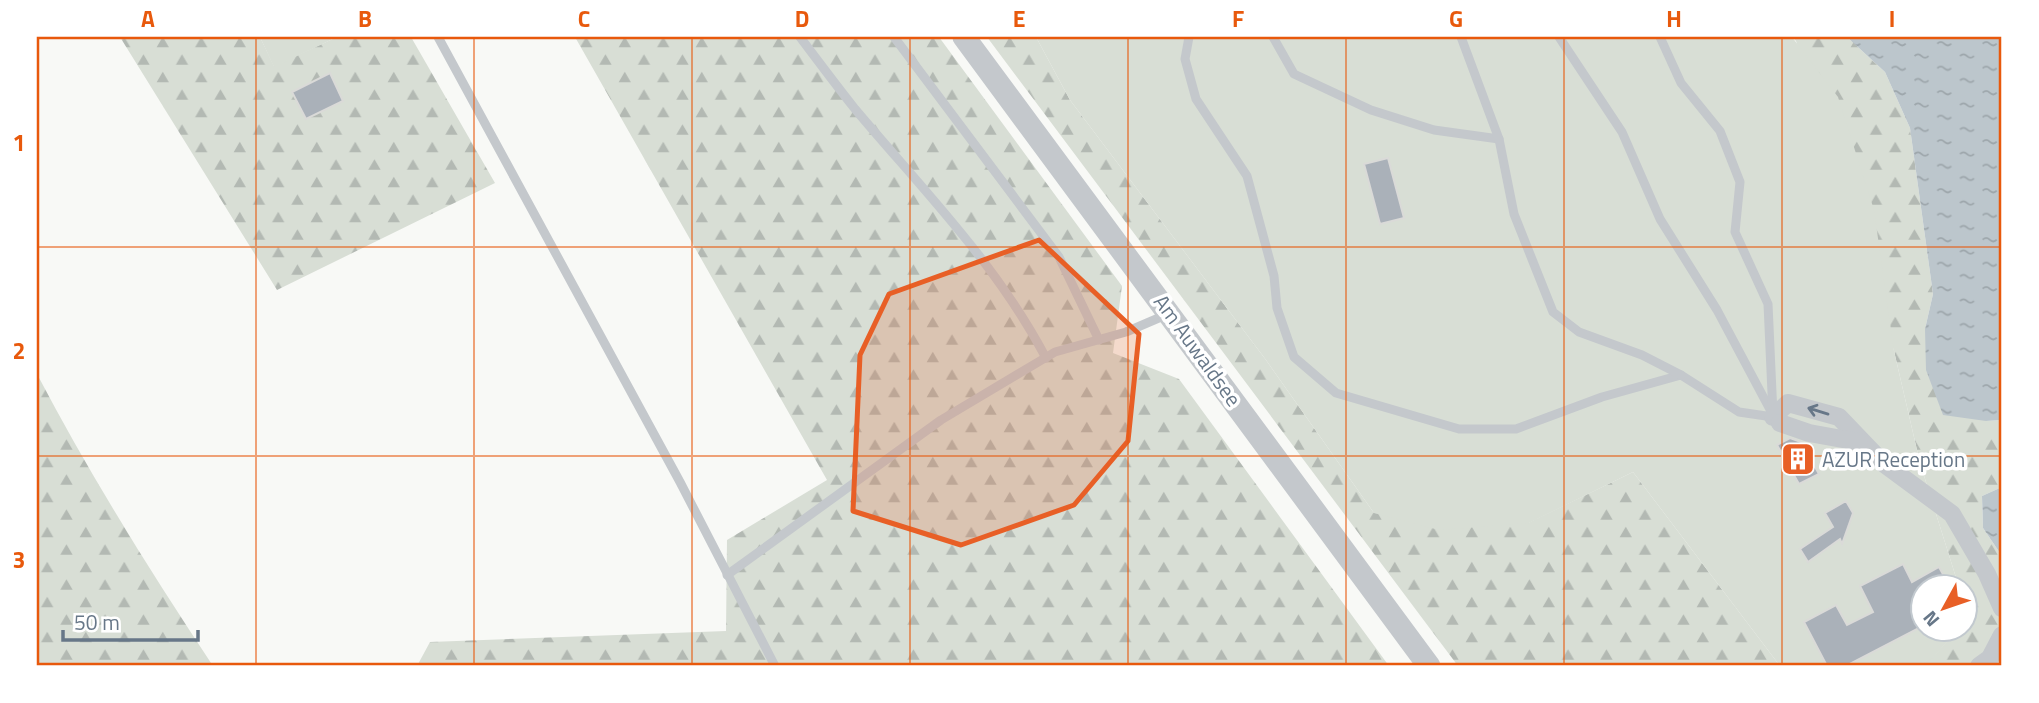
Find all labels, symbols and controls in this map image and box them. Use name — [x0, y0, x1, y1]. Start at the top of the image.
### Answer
text: A — [141, 1, 155, 36]
text: B — [358, 1, 372, 36]
text: C — [578, 1, 590, 36]
text: D — [795, 1, 809, 36]
text: E — [1013, 1, 1025, 36]
text: F — [1232, 1, 1244, 36]
text: G — [1449, 1, 1463, 36]
text: H — [1666, 1, 1682, 36]
text: I — [1889, 1, 1895, 36]
text: 1 — [13, 125, 25, 160]
street label: Am Auwaldsee — [1146, 287, 1250, 413]
text: 2 — [13, 333, 25, 368]
one-way arrow — [1808, 404, 1830, 417]
building icon: AZUR Reception — [1779, 440, 1817, 478]
place label: AZUR Reception — [1822, 443, 1965, 475]
text: 3 — [13, 542, 25, 577]
north arrow — [1910, 574, 1980, 644]
scale bar — [63, 598, 198, 642]
text: N — [1915, 605, 1946, 634]
text: 50 m — [74, 606, 120, 638]

